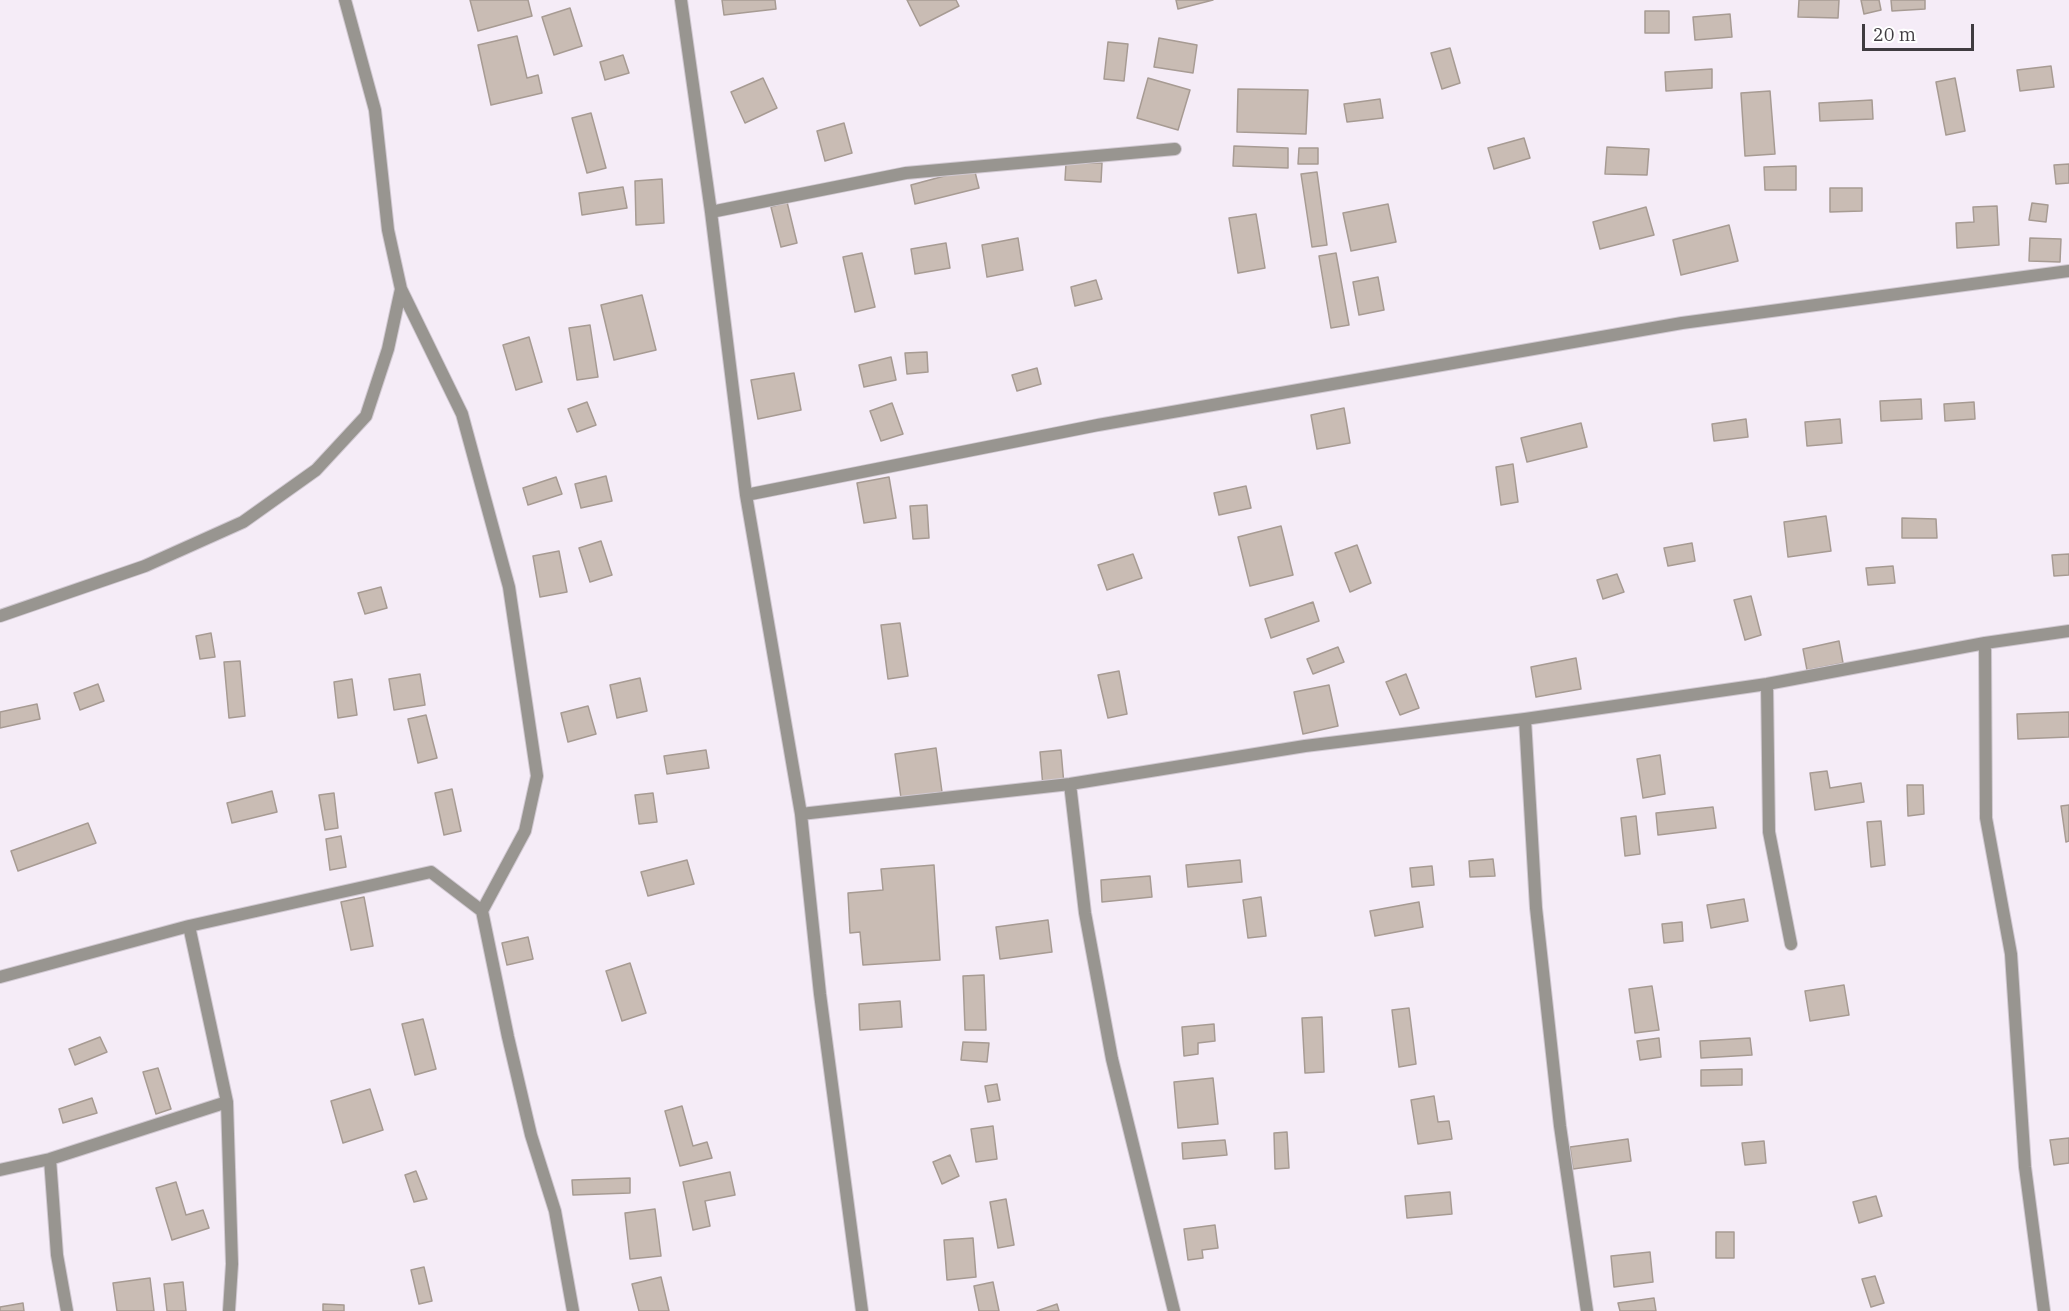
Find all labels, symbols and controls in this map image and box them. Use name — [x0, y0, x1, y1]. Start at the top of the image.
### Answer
scale bar — [1865, 12, 1978, 50]
text: 20 m — [1873, 23, 1916, 46]

